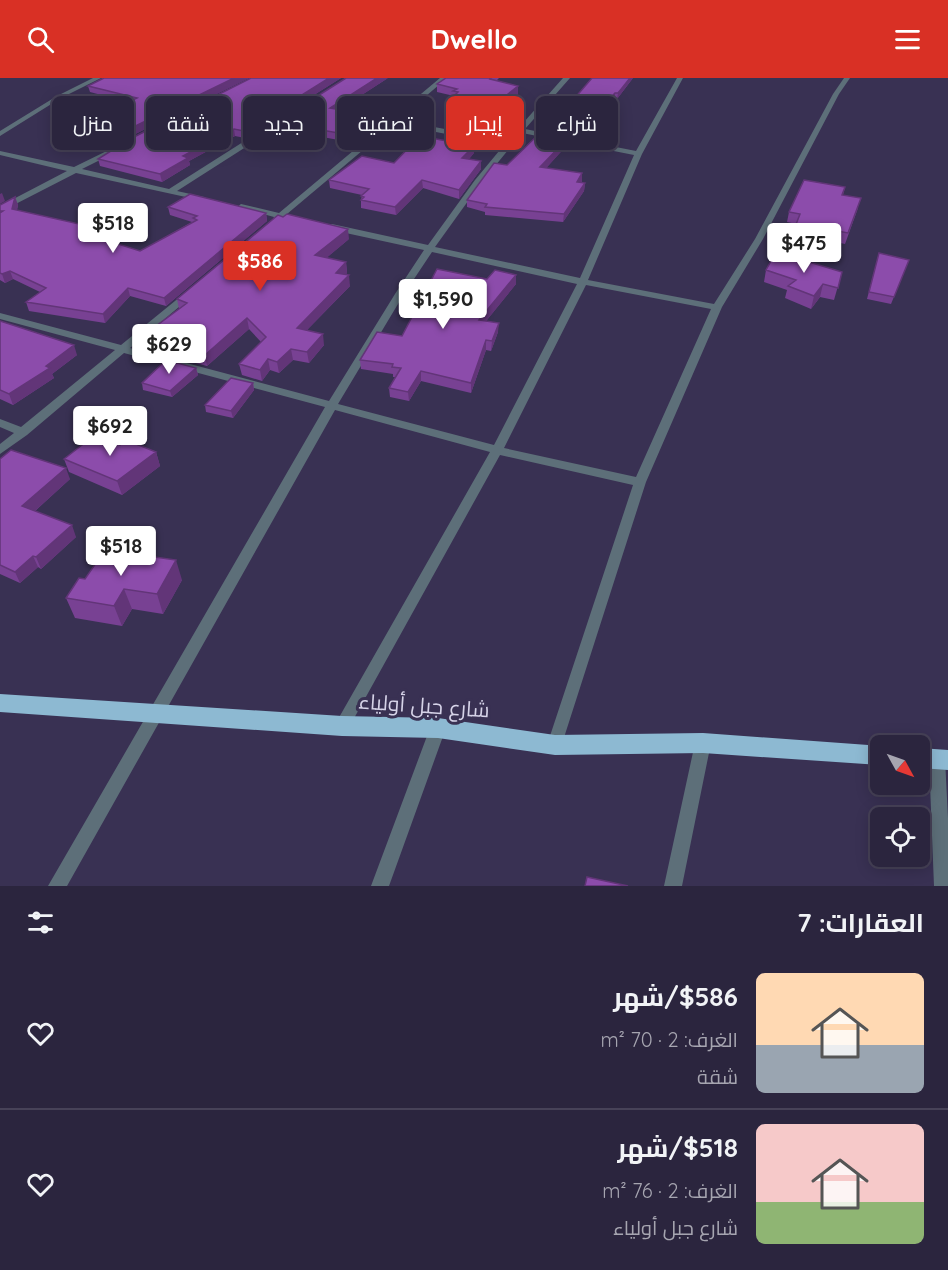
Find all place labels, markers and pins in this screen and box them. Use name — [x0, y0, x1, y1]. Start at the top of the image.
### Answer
pin: $518 — [77, 203, 149, 254]
pin: $475 — [768, 223, 840, 274]
pin: $586 — [224, 241, 296, 292]
pin: $1,590 — [394, 279, 492, 330]
pin: $629 — [133, 324, 205, 375]
pin: $692 — [74, 406, 146, 457]
pin: $518 — [85, 526, 157, 577]

